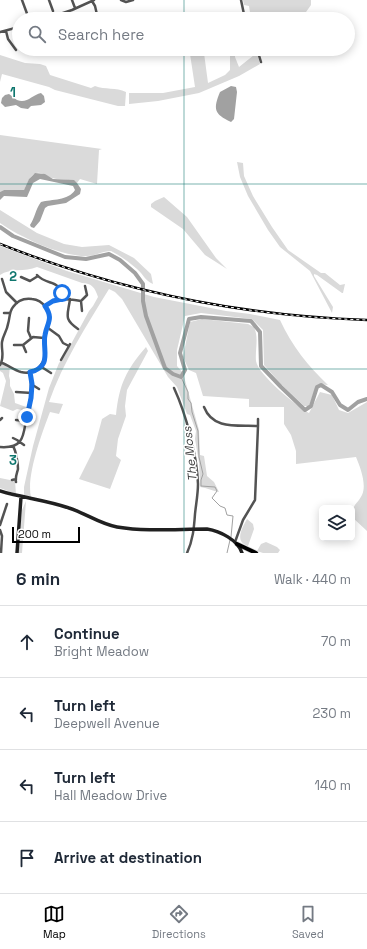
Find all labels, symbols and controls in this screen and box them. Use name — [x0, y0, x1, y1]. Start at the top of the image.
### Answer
search box — [12, 12, 355, 56]
icon: search — [26, 23, 48, 45]
text: Search here — [58, 25, 144, 44]
text: 1 — [10, 84, 16, 101]
text: 2 — [9, 268, 17, 285]
route start — [53, 284, 71, 302]
route end — [18, 408, 36, 426]
water label: The Moss — [179, 425, 201, 482]
text: 3 — [9, 452, 17, 469]
map controls — [319, 505, 355, 541]
button: layers — [319, 505, 355, 541]
scale bar — [12, 525, 80, 544]
text: 200 m — [18, 527, 51, 541]
text: 6 min — [16, 568, 60, 590]
text: Walk · 440 m — [274, 571, 351, 588]
text: Continue — [54, 624, 120, 643]
icon: ahead — [16, 631, 38, 653]
text: 70 m — [321, 633, 351, 650]
text: Bright Meadow — [54, 643, 149, 660]
text: Turn left — [54, 696, 116, 715]
icon: left — [16, 703, 38, 725]
text: 230 m — [313, 705, 351, 722]
text: Deepwell Avenue — [54, 715, 160, 732]
text: Turn left — [54, 768, 116, 787]
icon: left — [16, 775, 38, 797]
text: 140 m — [315, 777, 351, 794]
text: Hall Meadow Drive — [54, 787, 167, 804]
icon: arrive — [16, 847, 38, 869]
text: Arrive at destination — [54, 848, 202, 867]
tab: Map — [43, 903, 66, 941]
tab: Directions — [152, 903, 206, 941]
tab: Saved — [292, 903, 324, 941]

